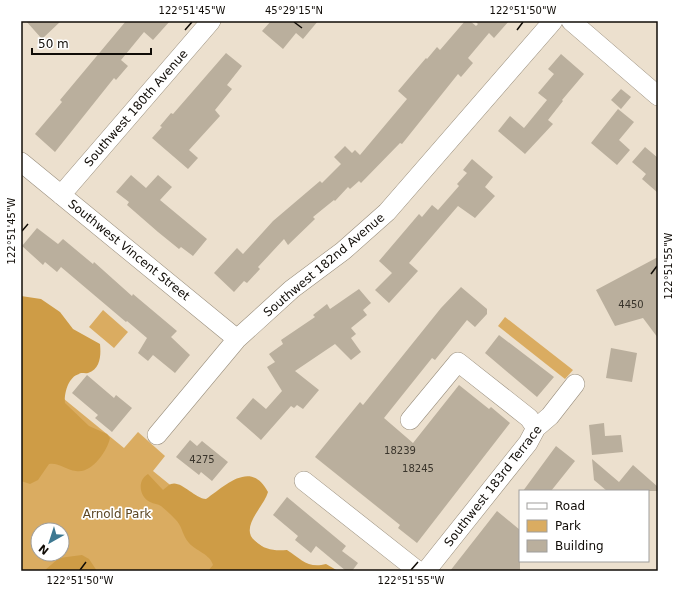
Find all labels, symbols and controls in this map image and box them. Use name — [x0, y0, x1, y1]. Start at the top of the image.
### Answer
text: 122°51'45"W — [159, 5, 225, 16]
text: 45°29'15"N — [265, 5, 323, 16]
text: 122°51'50"W — [490, 5, 556, 16]
scale bar — [32, 30, 151, 56]
text: 50 m — [38, 37, 69, 51]
street label: Southwest 180th Avenue — [81, 47, 191, 169]
street label: Southwest Vincent Street — [65, 197, 193, 304]
text: 122°51'45"W — [6, 198, 17, 264]
street label: Southwest 182nd Avenue — [261, 210, 387, 320]
text: 122°51'55"W — [663, 233, 674, 299]
house number: 4450 — [618, 299, 644, 310]
street label: Southwest 183rd Terrace — [441, 423, 545, 549]
house number: 18239 — [384, 445, 416, 456]
house number: 4275 — [189, 454, 215, 465]
house number: 18245 — [402, 463, 434, 474]
legend — [519, 490, 649, 562]
text: Road — [555, 499, 585, 513]
park label: Arnold Park — [83, 507, 151, 521]
text: Park — [555, 519, 581, 533]
north arrow — [30, 522, 70, 562]
text: Building — [555, 539, 604, 553]
text: N — [36, 541, 52, 557]
text: 122°51'50"W — [47, 575, 113, 586]
text: 122°51'55"W — [378, 575, 444, 586]

